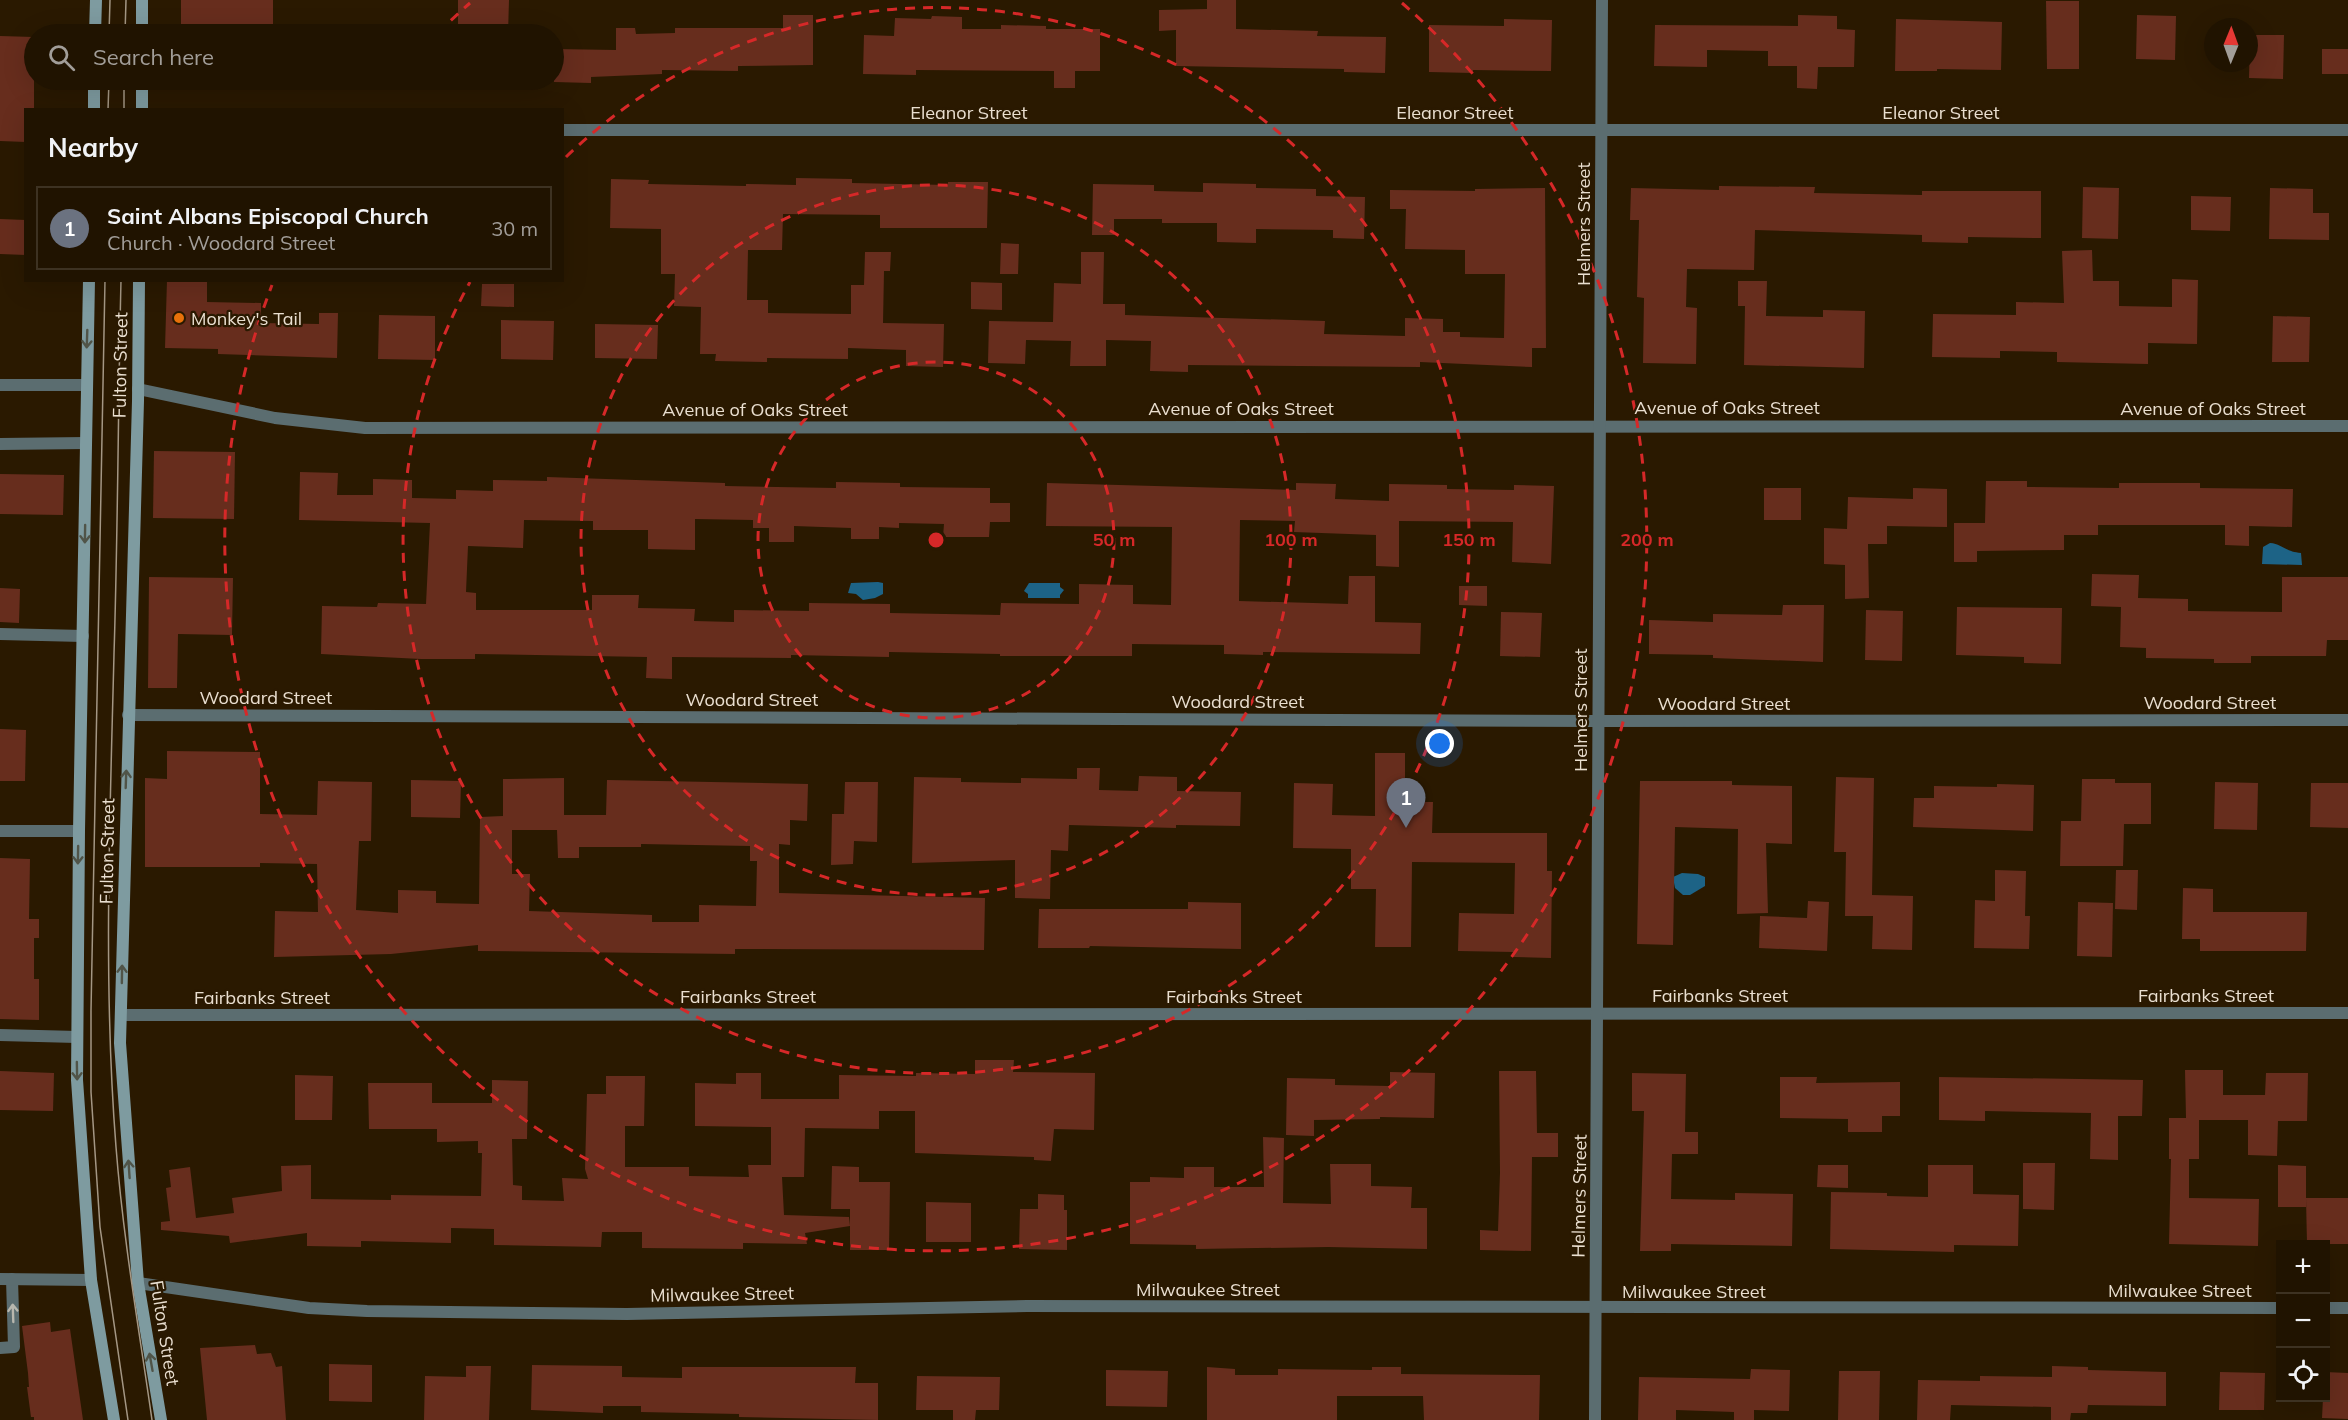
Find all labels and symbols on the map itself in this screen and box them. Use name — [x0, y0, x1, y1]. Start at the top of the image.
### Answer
north arrow — [2204, 18, 2258, 72]
street label: Eleanor Street — [910, 101, 1028, 124]
street label: Eleanor Street — [1396, 101, 1514, 124]
street label: Eleanor Street — [1882, 101, 2000, 124]
street label: Helmers Street — [1572, 162, 1595, 286]
place label: Monkey's Tail — [191, 307, 302, 330]
marker: Monkey's Tail — [172, 311, 186, 325]
street label: Fulton Street — [108, 312, 132, 418]
one-way arrow — [82, 328, 93, 348]
street label: Avenue of Oaks Street — [1634, 396, 1820, 419]
street label: Avenue of Oaks Street — [1148, 397, 1334, 420]
street label: Avenue of Oaks Street — [2120, 397, 2306, 420]
street label: Avenue of Oaks Street — [662, 398, 848, 421]
one-way arrow — [79, 523, 90, 543]
text: 50 m — [1093, 528, 1135, 551]
text: 100 m — [1264, 528, 1318, 551]
text: 150 m — [1442, 528, 1496, 551]
text: 200 m — [1620, 528, 1674, 551]
centre of rings — [926, 530, 946, 550]
street label: Helmers Street — [1569, 648, 1592, 772]
street label: Woodard Street — [200, 686, 332, 709]
street label: Woodard Street — [686, 688, 818, 711]
street label: Woodard Street — [1172, 690, 1304, 713]
street label: Woodard Street — [2144, 691, 2276, 714]
street label: Woodard Street — [1658, 692, 1790, 715]
your location — [1425, 729, 1454, 758]
one-way arrow — [121, 770, 132, 790]
pin: 1 — [1386, 778, 1426, 828]
street label: Fulton Street — [95, 798, 119, 904]
one-way arrow — [73, 844, 84, 864]
one-way arrow — [116, 965, 128, 985]
street label: Fairbanks Street — [1652, 984, 1788, 1007]
street label: Fairbanks Street — [2138, 984, 2274, 1007]
street label: Fairbanks Street — [680, 985, 816, 1008]
street label: Fairbanks Street — [1166, 985, 1302, 1008]
street label: Fairbanks Street — [194, 986, 330, 1009]
one-way arrow — [71, 1060, 83, 1080]
street label: Helmers Street — [1566, 1134, 1592, 1258]
one-way arrow — [124, 1159, 135, 1179]
street label: Milwaukee Street — [1136, 1278, 1280, 1301]
street label: Fulton Street — [145, 1279, 185, 1387]
street label: Milwaukee Street — [2108, 1279, 2252, 1302]
street label: Milwaukee Street — [1622, 1280, 1766, 1303]
street label: Milwaukee Street — [650, 1281, 794, 1307]
one-way arrow — [7, 1304, 18, 1324]
one-way arrow — [146, 1353, 157, 1373]

